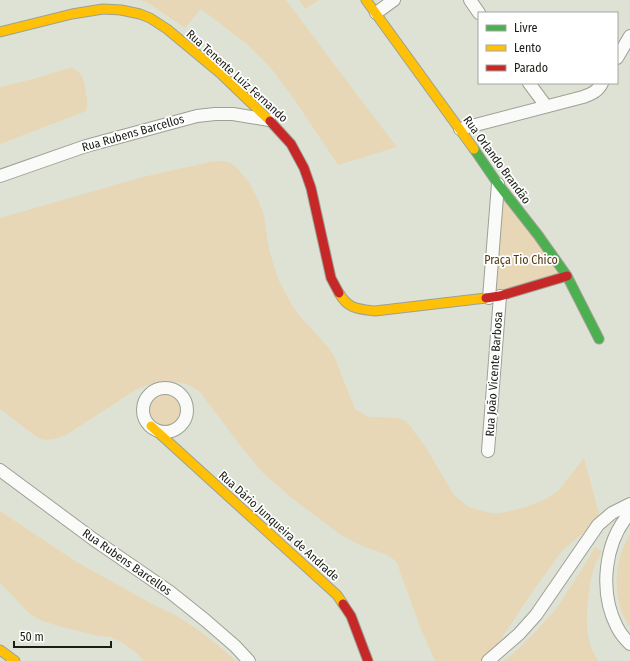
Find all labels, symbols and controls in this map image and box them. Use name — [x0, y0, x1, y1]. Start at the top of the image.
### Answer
legend — [478, 12, 618, 84]
text: Livre — [514, 21, 538, 35]
street label: Rua Tenente Luiz Fernando — [183, 27, 291, 125]
text: Lento — [514, 41, 541, 55]
text: Parado — [514, 61, 548, 75]
street label: Rua Rubens Barcellos — [80, 112, 186, 154]
street label: Rua Orlando Brandão — [460, 113, 534, 207]
park label: Praça Tio Chico — [484, 253, 558, 267]
street label: Rua João Vicente Barbosa — [483, 311, 505, 437]
street label: Rua Dário Junqueira de Andrade — [216, 468, 342, 584]
street label: Rua Rubens Barcellos — [80, 526, 174, 598]
scale bar — [14, 623, 111, 649]
text: 50 m — [20, 630, 44, 644]

